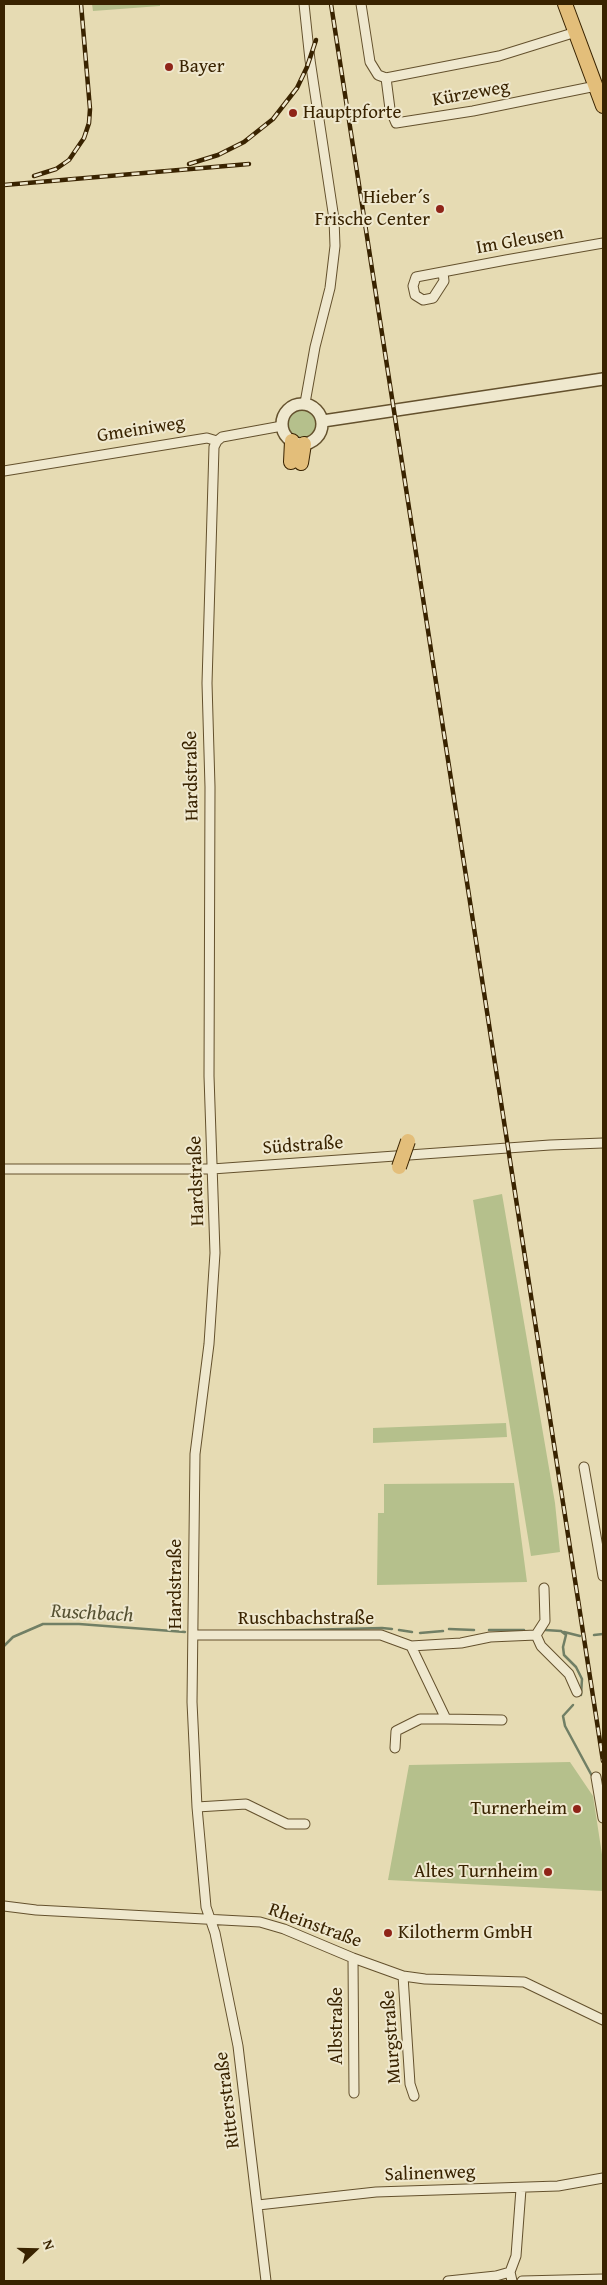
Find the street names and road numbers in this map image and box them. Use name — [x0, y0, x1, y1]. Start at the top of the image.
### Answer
street label: Kürzeweg — [431, 76, 511, 112]
street label: Im Gleusen — [474, 222, 566, 260]
street label: Gmeiniweg — [96, 412, 186, 448]
street label: Hardstraße — [180, 731, 204, 821]
street label: Südstraße — [262, 1132, 344, 1160]
street label: Hardstraße — [184, 1135, 210, 1227]
street label: Hardstraße — [165, 1539, 187, 1629]
street label: Ruschbachstraße — [238, 1608, 374, 1630]
street label: Rheinstraße — [265, 1899, 365, 1953]
street label: Albstraße — [326, 1987, 348, 2065]
street label: Murgstraße — [377, 1989, 407, 2085]
street label: Ritterstraße — [211, 2050, 245, 2150]
street label: Salinenweg — [384, 2161, 476, 2187]

